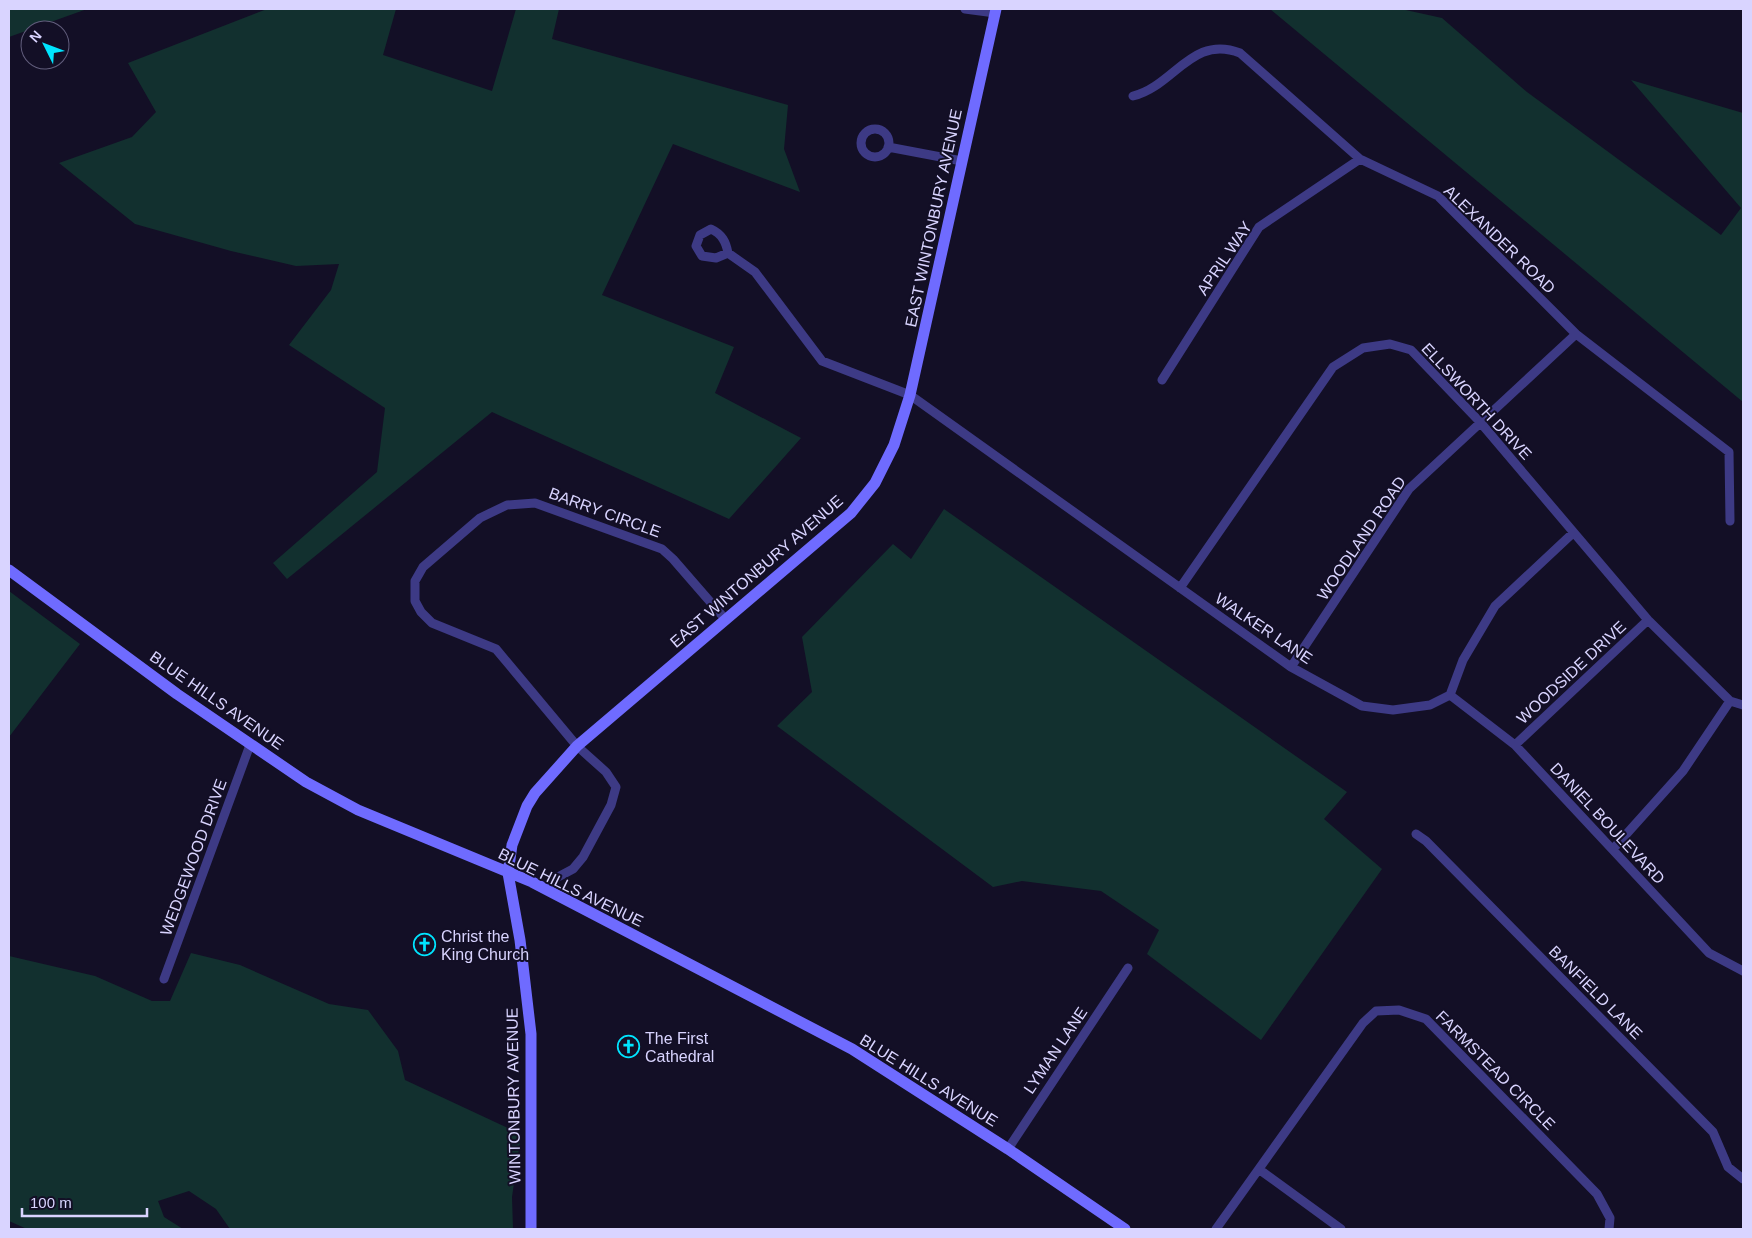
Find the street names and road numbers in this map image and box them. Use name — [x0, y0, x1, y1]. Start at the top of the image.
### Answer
street label: EAST WINTONBURY AVENUE — [902, 107, 965, 329]
street label: ALEXANDER ROAD — [1441, 182, 1559, 297]
street label: APRIL WAY — [1194, 218, 1255, 298]
street label: ELLSWORTH DRIVE — [1418, 340, 1535, 463]
street label: WOODLAND ROAD — [1314, 473, 1409, 603]
street label: BARRY CIRCLE — [547, 484, 663, 541]
street label: EAST WINTONBURY AVENUE — [667, 492, 846, 651]
street label: WALKER LANE — [1212, 590, 1315, 667]
street label: WOODSIDE DRIVE — [1514, 618, 1629, 727]
street label: BLUE HILLS AVENUE — [147, 648, 287, 753]
street label: DANIEL BOULEVARD — [1547, 759, 1668, 887]
street label: WEDGEWOOD DRIVE — [157, 777, 230, 938]
street label: BLUE HILLS AVENUE — [496, 845, 646, 930]
street label: BANFIELD LANE — [1546, 942, 1646, 1042]
street label: LYMAN LANE — [1020, 1004, 1090, 1097]
street label: FARMSTEAD CIRCLE — [1433, 1007, 1559, 1133]
street label: WINTONBURY AVENUE — [503, 1008, 524, 1184]
street label: BLUE HILLS AVENUE — [857, 1031, 1001, 1130]

